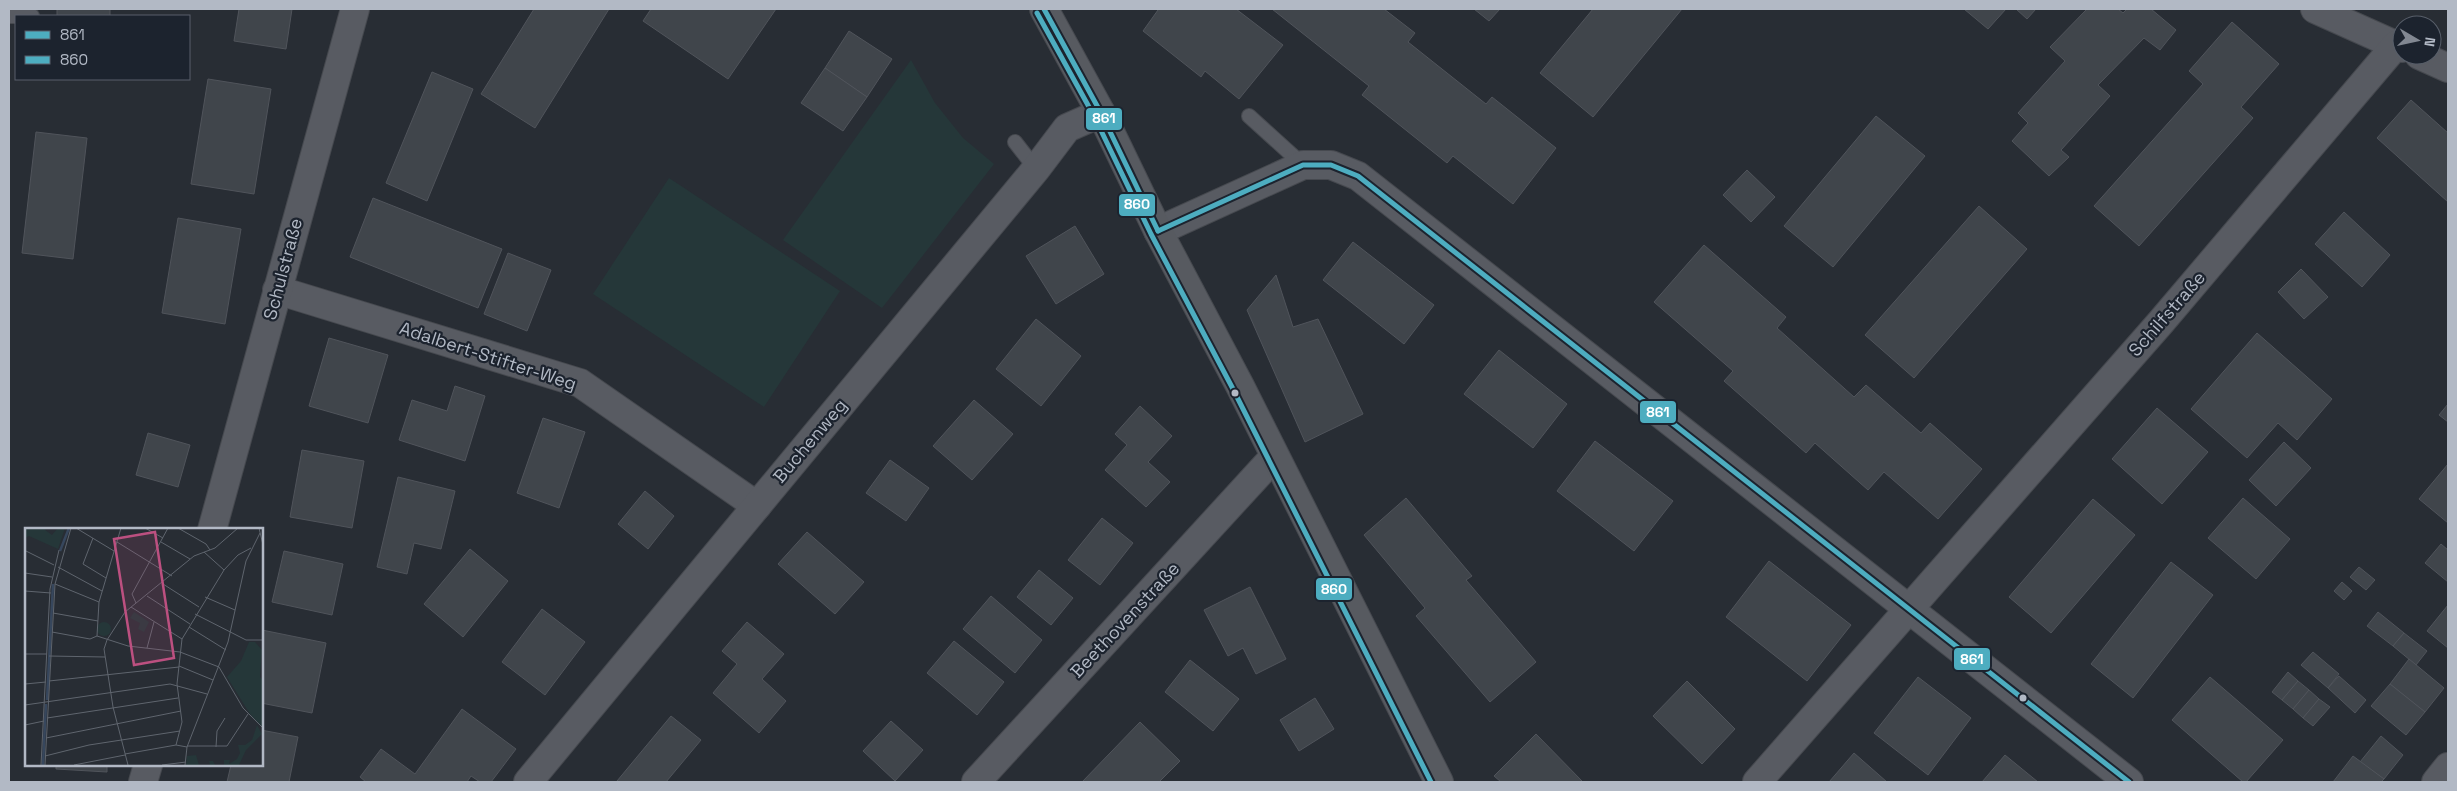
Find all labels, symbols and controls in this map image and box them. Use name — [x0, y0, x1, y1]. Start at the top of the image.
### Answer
legend — [15, 15, 190, 80]
north arrow — [2392, 15, 2442, 65]
text: 861 — [60, 25, 85, 44]
text: N — [2420, 36, 2439, 48]
text: 860 — [60, 50, 88, 69]
line badge: 861 — [1085, 107, 1123, 131]
text: 861 — [1092, 109, 1116, 127]
line badge: 860 — [1118, 193, 1156, 217]
text: 860 — [1124, 195, 1150, 213]
street label: Schulstraße — [258, 215, 307, 322]
street label: Schilfstraße — [2123, 266, 2210, 361]
street label: Adalbert-Stifter-Weg — [397, 316, 580, 395]
unlabelled marker — [1230, 388, 1240, 398]
street label: Buchenweg — [768, 394, 851, 487]
line badge: 861 — [1639, 400, 1677, 424]
text: 861 — [1646, 403, 1670, 421]
inset map — [25, 528, 262, 766]
street label: Beethovenstraße — [1065, 557, 1184, 682]
line badge: 860 — [1315, 577, 1353, 601]
text: 860 — [1321, 580, 1347, 598]
line badge: 861 — [1953, 647, 1991, 671]
text: 861 — [1960, 650, 1984, 668]
unlabelled marker — [2018, 693, 2028, 703]

